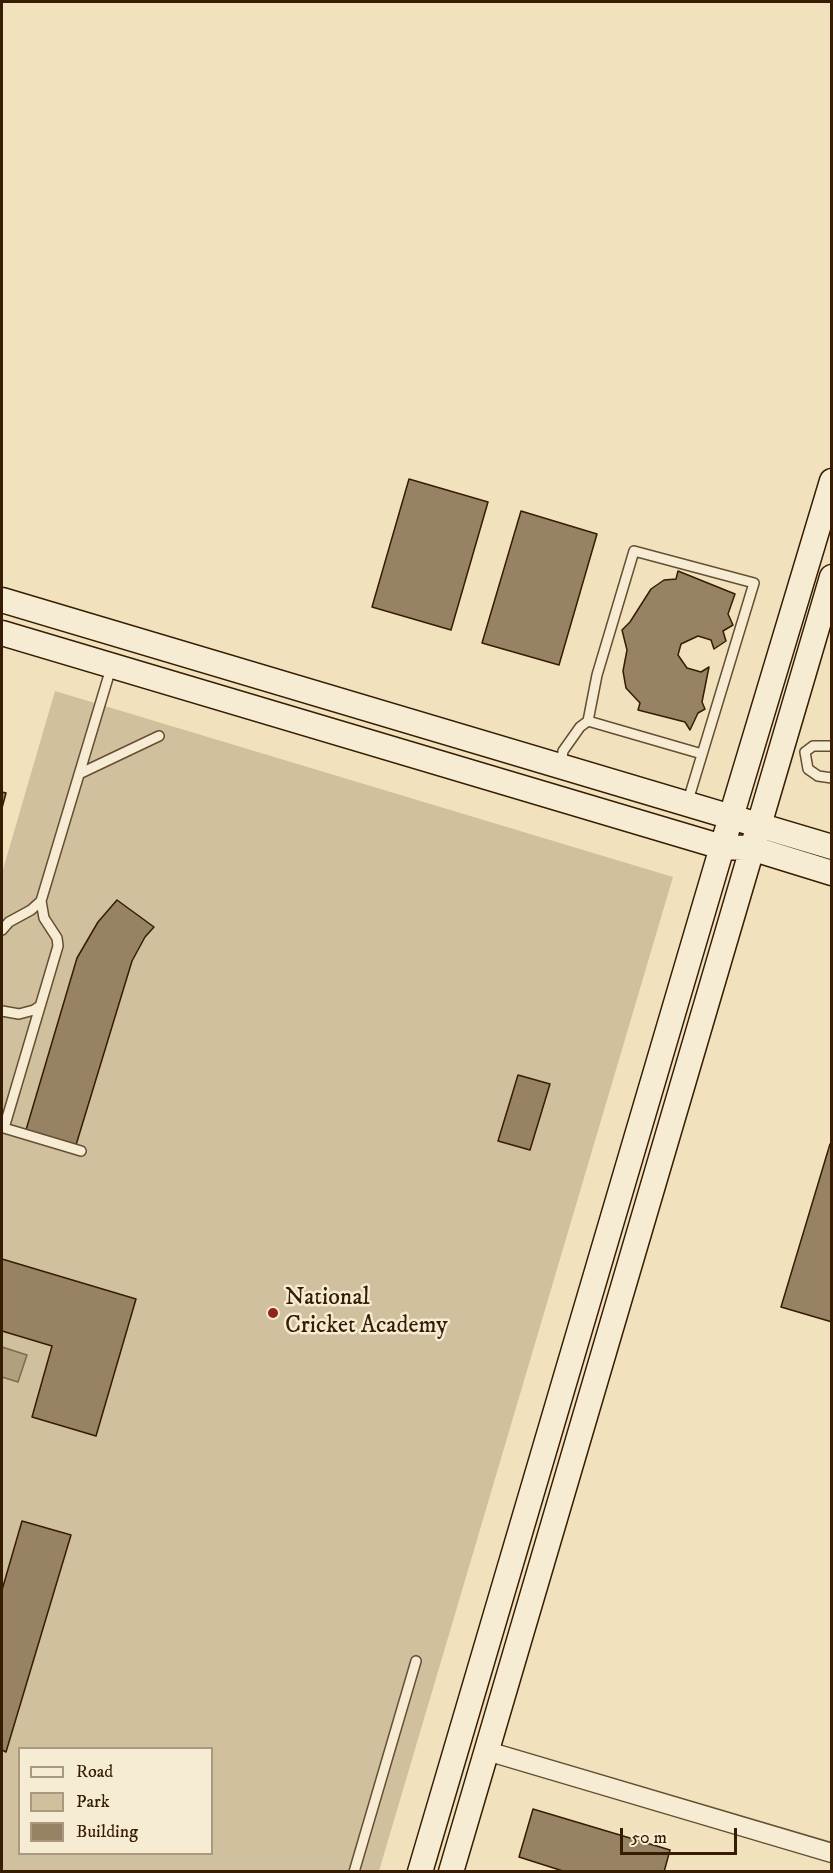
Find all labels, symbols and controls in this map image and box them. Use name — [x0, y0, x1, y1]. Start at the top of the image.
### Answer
place label: National Cricket Academy — [285, 1285, 448, 1341]
marker: National Cricket Academy — [266, 1306, 280, 1320]
legend — [18, 1747, 213, 1855]
text: Road — [76, 1761, 113, 1783]
text: Park — [76, 1791, 110, 1813]
scale bar — [623, 1816, 740, 1854]
text: Building — [76, 1821, 138, 1843]
text: 50 m — [631, 1827, 667, 1849]

